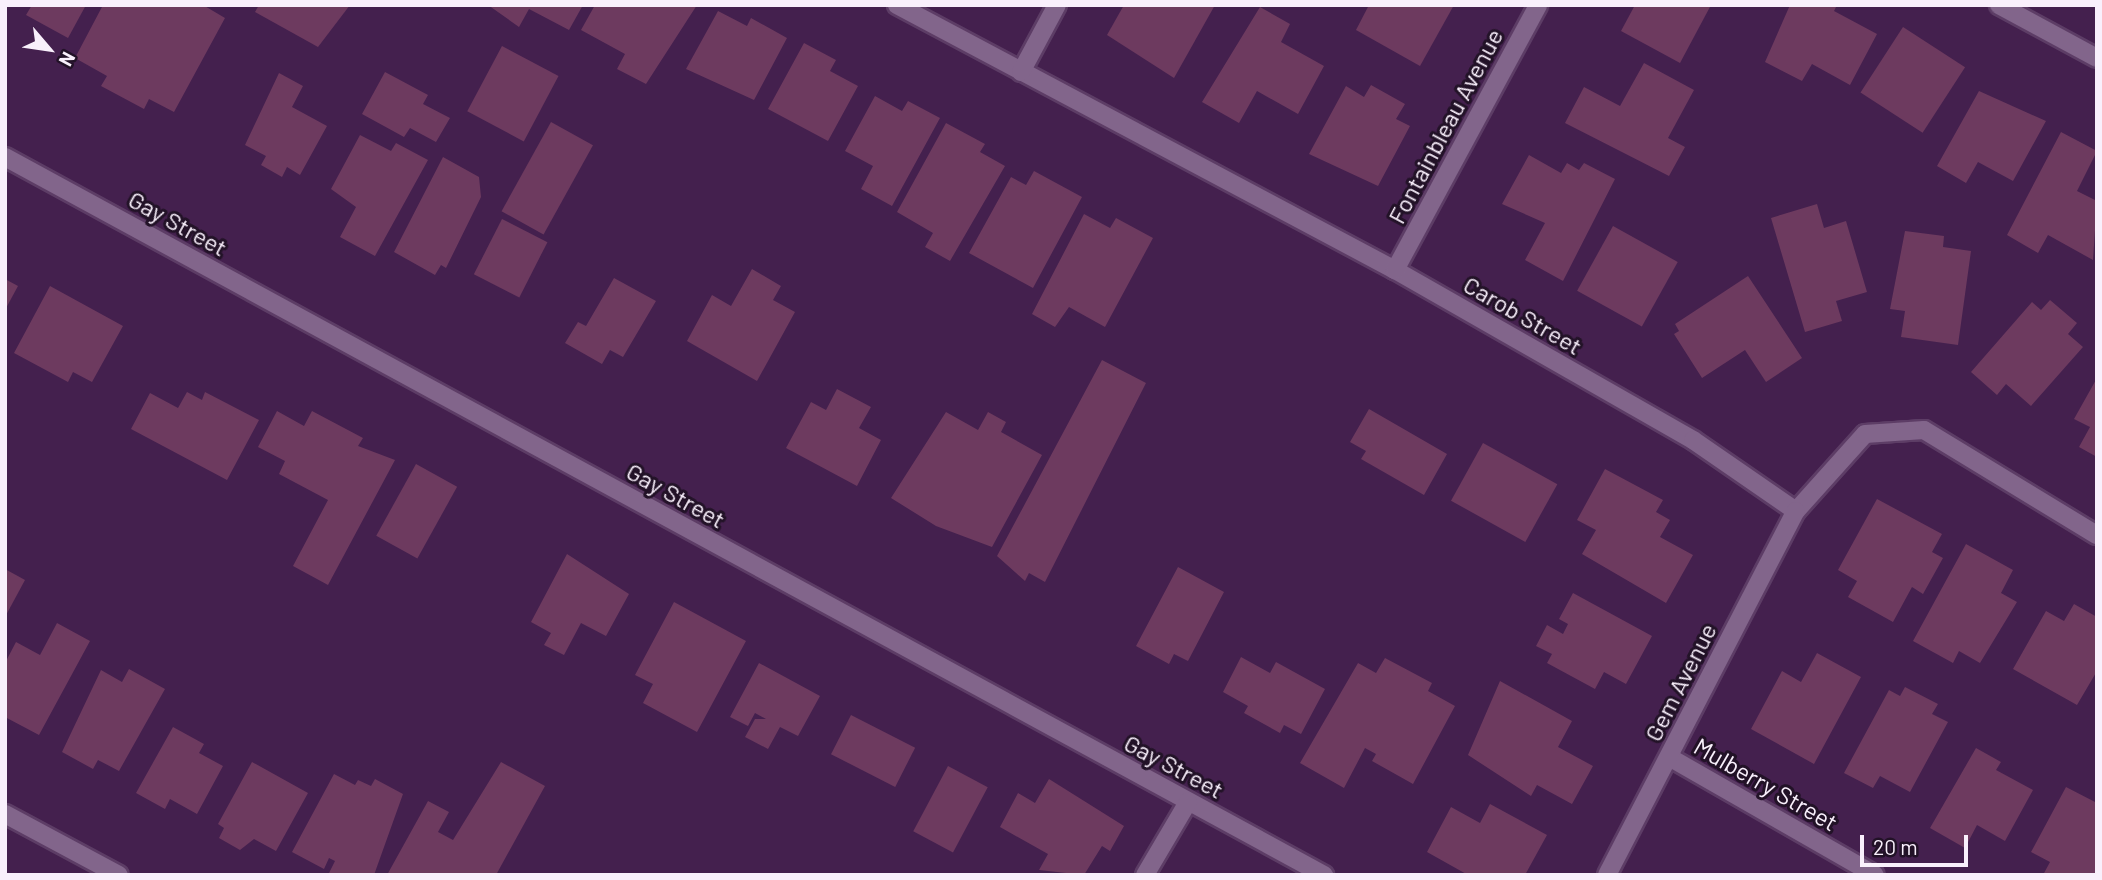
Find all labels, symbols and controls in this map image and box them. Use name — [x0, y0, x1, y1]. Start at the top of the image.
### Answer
north arrow — [14, 14, 84, 84]
street label: Fontainbleau Avenue — [1382, 24, 1508, 228]
text: N — [55, 48, 81, 71]
street label: Gay Street — [124, 184, 232, 262]
street label: Carob Street — [1459, 270, 1587, 360]
street label: Gay Street — [622, 456, 730, 534]
street label: Gem Avenue — [1638, 618, 1722, 746]
street label: Gay Street — [1120, 728, 1228, 804]
street label: Mulberry Street — [1689, 731, 1843, 837]
scale bar — [1864, 820, 1972, 864]
text: 20 m — [1873, 834, 1918, 859]

